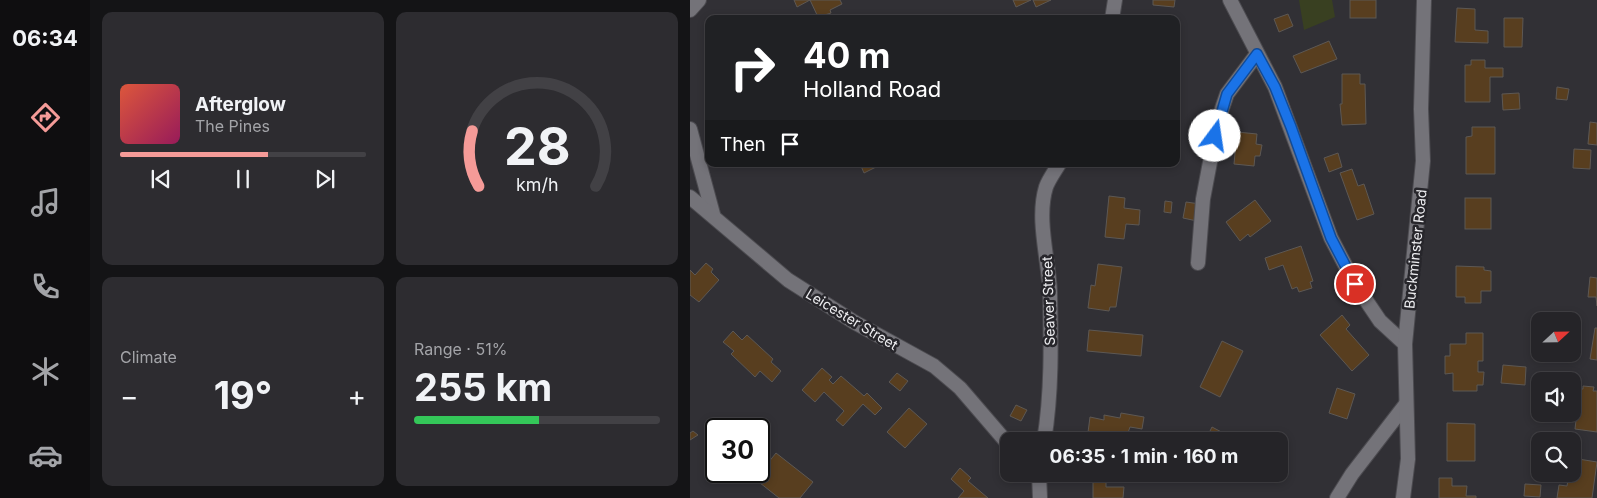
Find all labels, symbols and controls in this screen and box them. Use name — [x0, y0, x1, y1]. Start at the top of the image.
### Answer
text: 06:34 — [12, 25, 78, 51]
text: 40 m — [803, 34, 891, 76]
icon: right — [720, 35, 785, 100]
text: Holland Road — [803, 76, 941, 102]
text: Afterglow — [195, 93, 286, 116]
icon: directions — [28, 100, 63, 135]
position arrow — [1188, 109, 1240, 161]
text: 28 — [504, 115, 570, 178]
text: The Pines — [195, 116, 270, 136]
icon: arrive — [776, 130, 804, 158]
text: Then — [720, 133, 766, 156]
icon: previous — [147, 165, 175, 193]
icon: pause — [229, 165, 257, 193]
icon: next — [311, 165, 339, 193]
text: km/h — [516, 174, 558, 195]
icon: music — [28, 185, 63, 220]
street label: Buckminster Road — [1400, 188, 1430, 310]
street label: Seaver Street — [1038, 256, 1058, 346]
pin — [1334, 263, 1376, 305]
icon: phone — [28, 269, 63, 304]
icon: arrive — [1341, 270, 1369, 298]
street label: Leicester Street — [803, 285, 901, 353]
north arrow — [1531, 312, 1581, 362]
map controls — [1531, 312, 1581, 482]
text: Range · 51% — [414, 339, 507, 359]
text: Climate — [120, 347, 177, 367]
icon: climate — [28, 354, 63, 389]
text: 255 km — [414, 364, 552, 410]
text: 19° — [214, 372, 272, 418]
button: sound — [1531, 372, 1581, 422]
text: − — [120, 379, 139, 413]
text: + — [347, 379, 366, 413]
speed limit sign: 30 — [705, 418, 770, 483]
button: search — [1531, 432, 1581, 482]
icon: car — [28, 438, 63, 473]
text: 06:35 · 1 min · 160 m — [1050, 445, 1238, 468]

